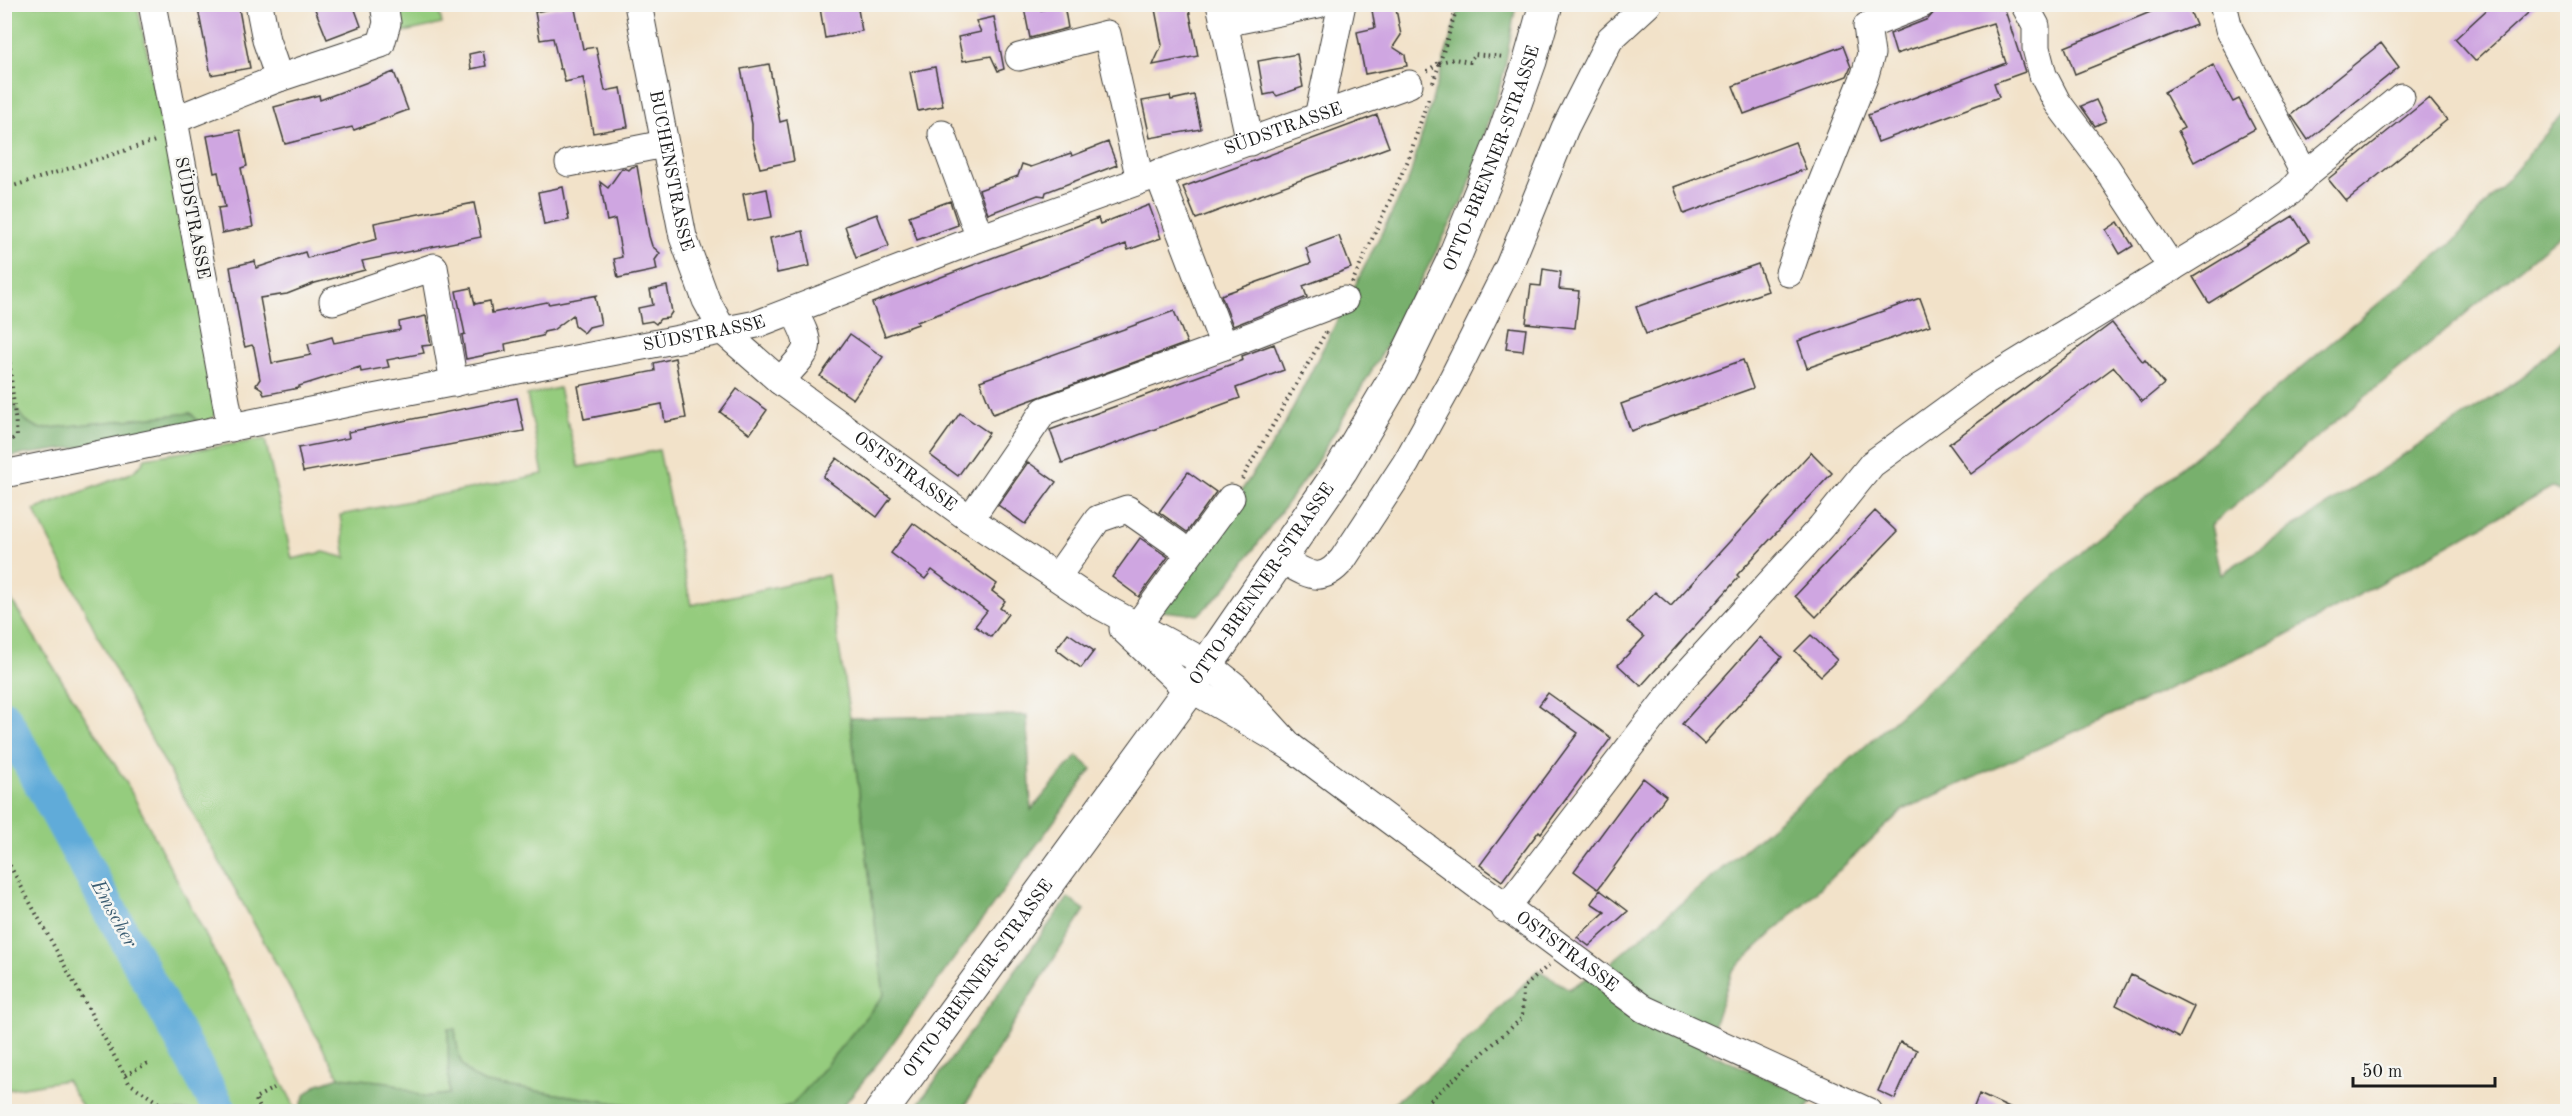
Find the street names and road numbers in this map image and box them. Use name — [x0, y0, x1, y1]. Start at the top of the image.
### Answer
street label: OTTO-BRENNER-STRASSE — [1440, 43, 1543, 274]
street label: BUCHENSTRASSE — [646, 89, 696, 254]
street label: SÜDSTRASSE — [1222, 100, 1345, 159]
street label: SÜDSTRASSE — [171, 155, 217, 281]
street label: SÜDSTRASSE — [641, 313, 768, 355]
street label: OSTSTRASSE — [850, 429, 960, 515]
street label: OTTO-BRENNER-STRASSE — [1187, 480, 1338, 688]
street label: OTTO-BRENNER-STRASSE — [900, 876, 1057, 1081]
street label: OSTSTRASSE — [1512, 908, 1621, 995]

